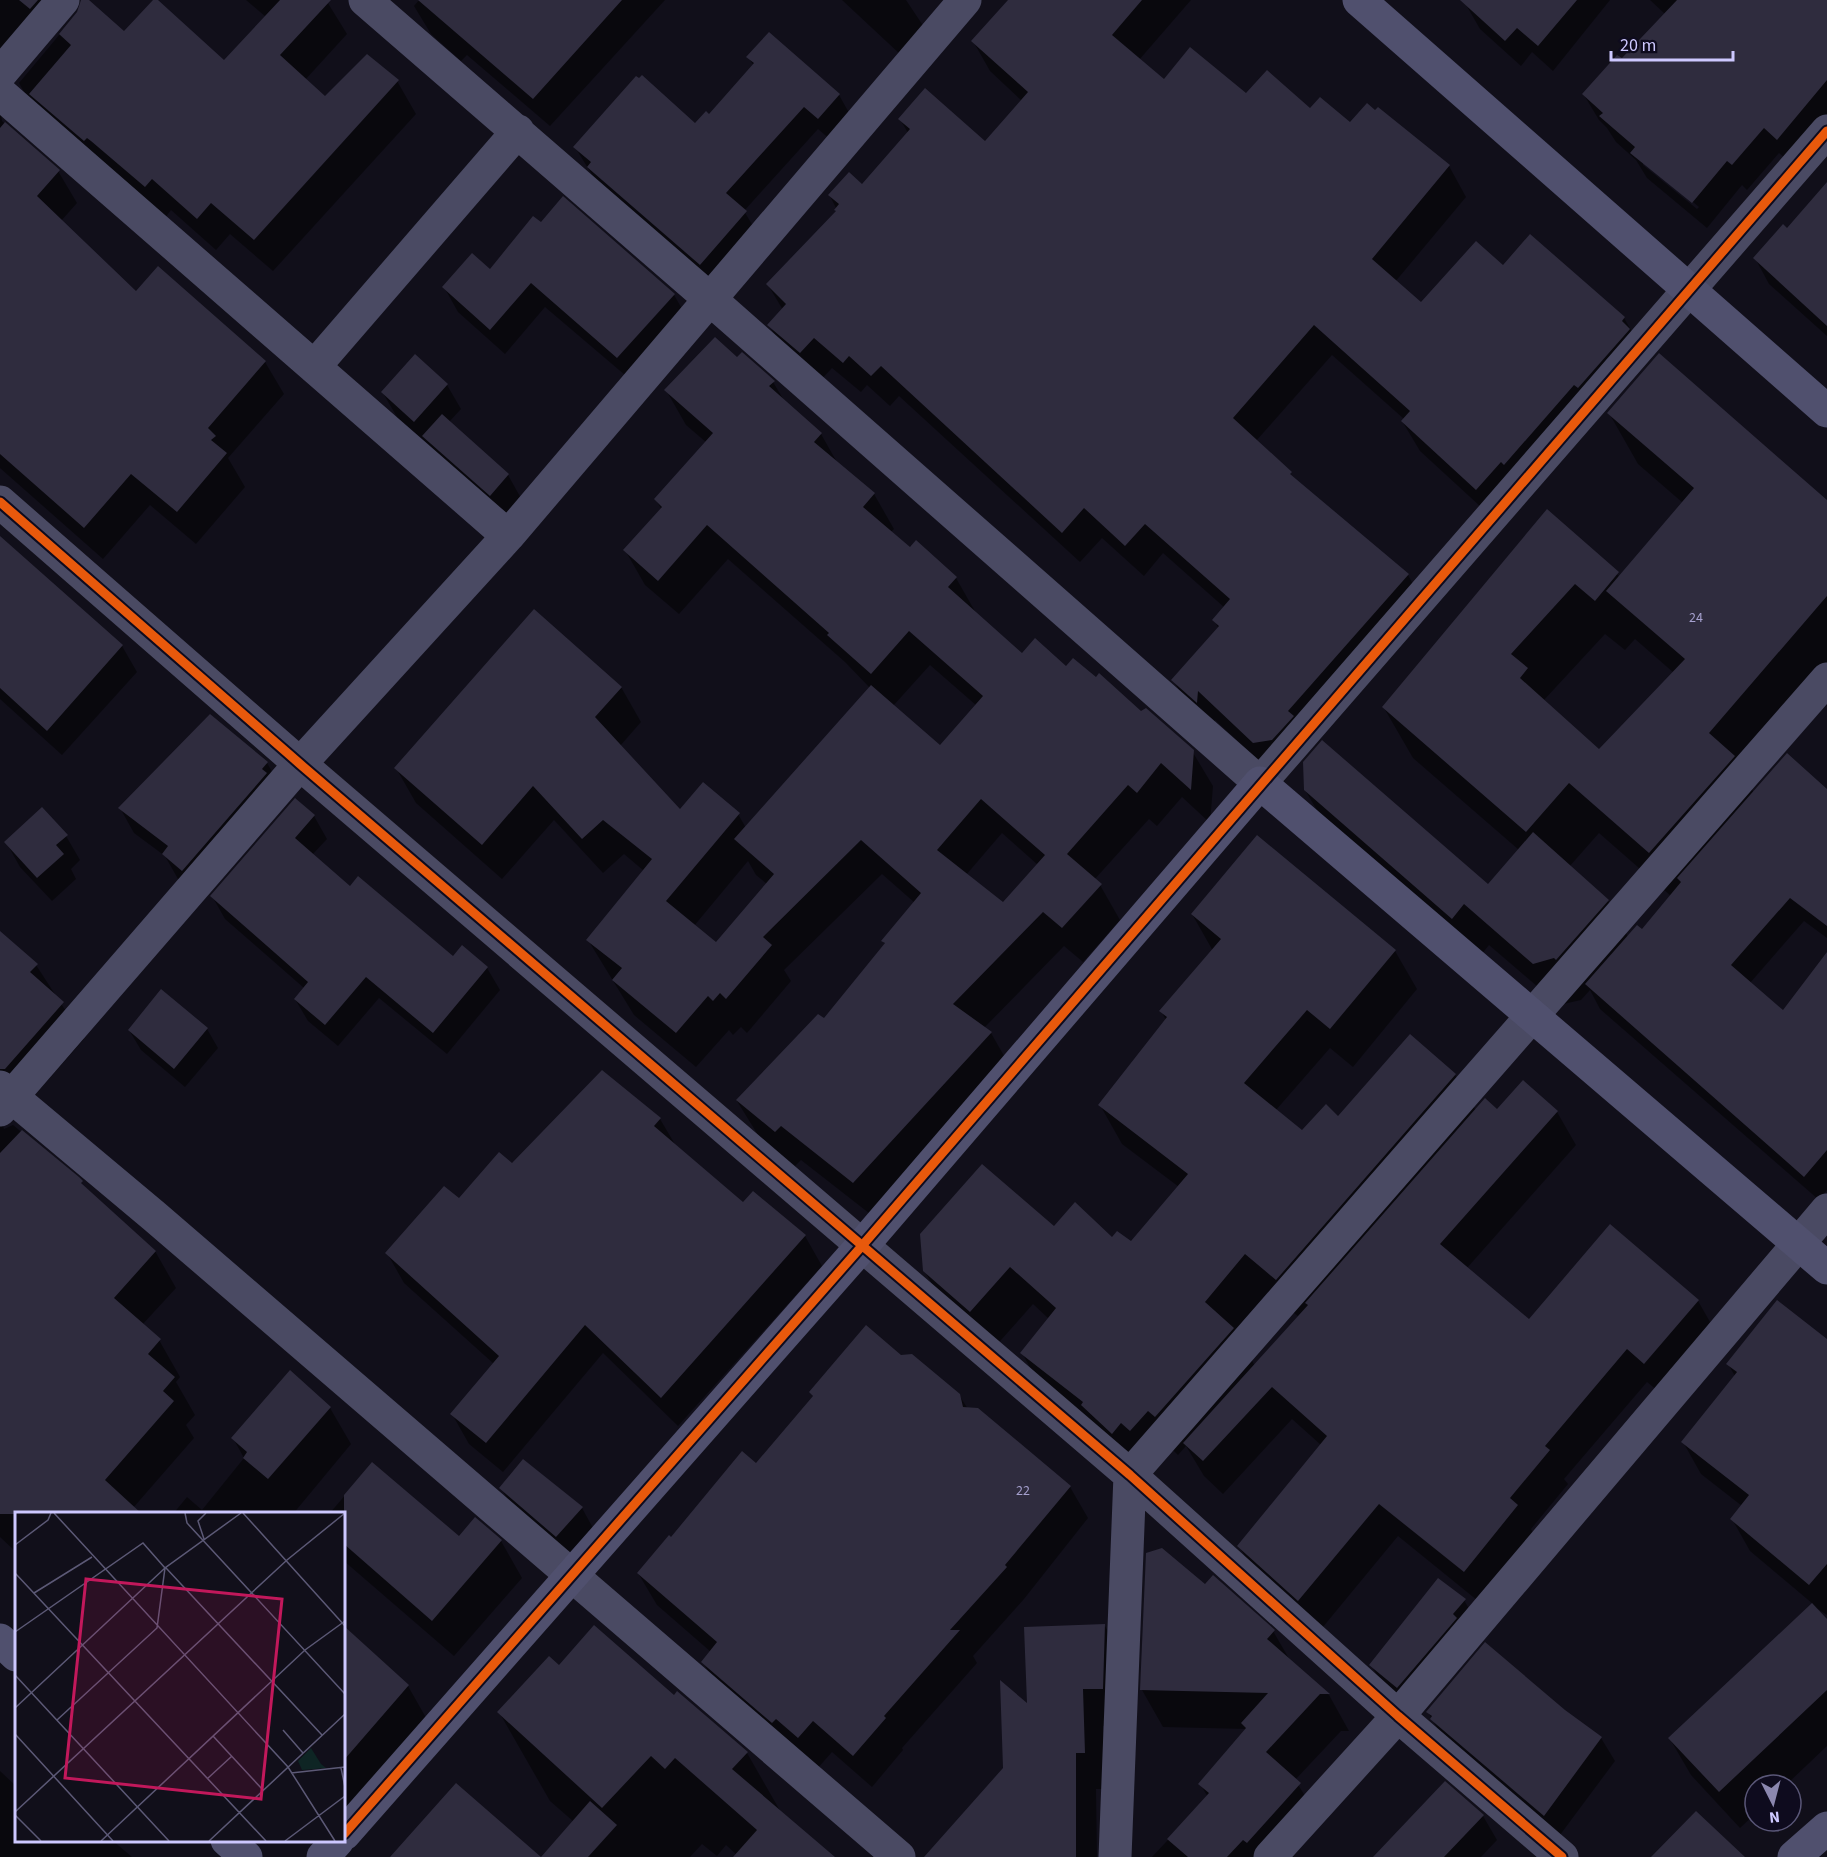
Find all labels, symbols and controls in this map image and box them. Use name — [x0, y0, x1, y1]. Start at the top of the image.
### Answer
scale bar — [1611, 24, 1732, 62]
text: 20 m — [1620, 33, 1656, 58]
house number: 24 — [1689, 608, 1703, 628]
house number: 22 — [1016, 1481, 1030, 1501]
inset map — [15, 1512, 345, 1842]
north arrow — [1743, 1773, 1803, 1833]
text: N — [1768, 1805, 1781, 1828]

